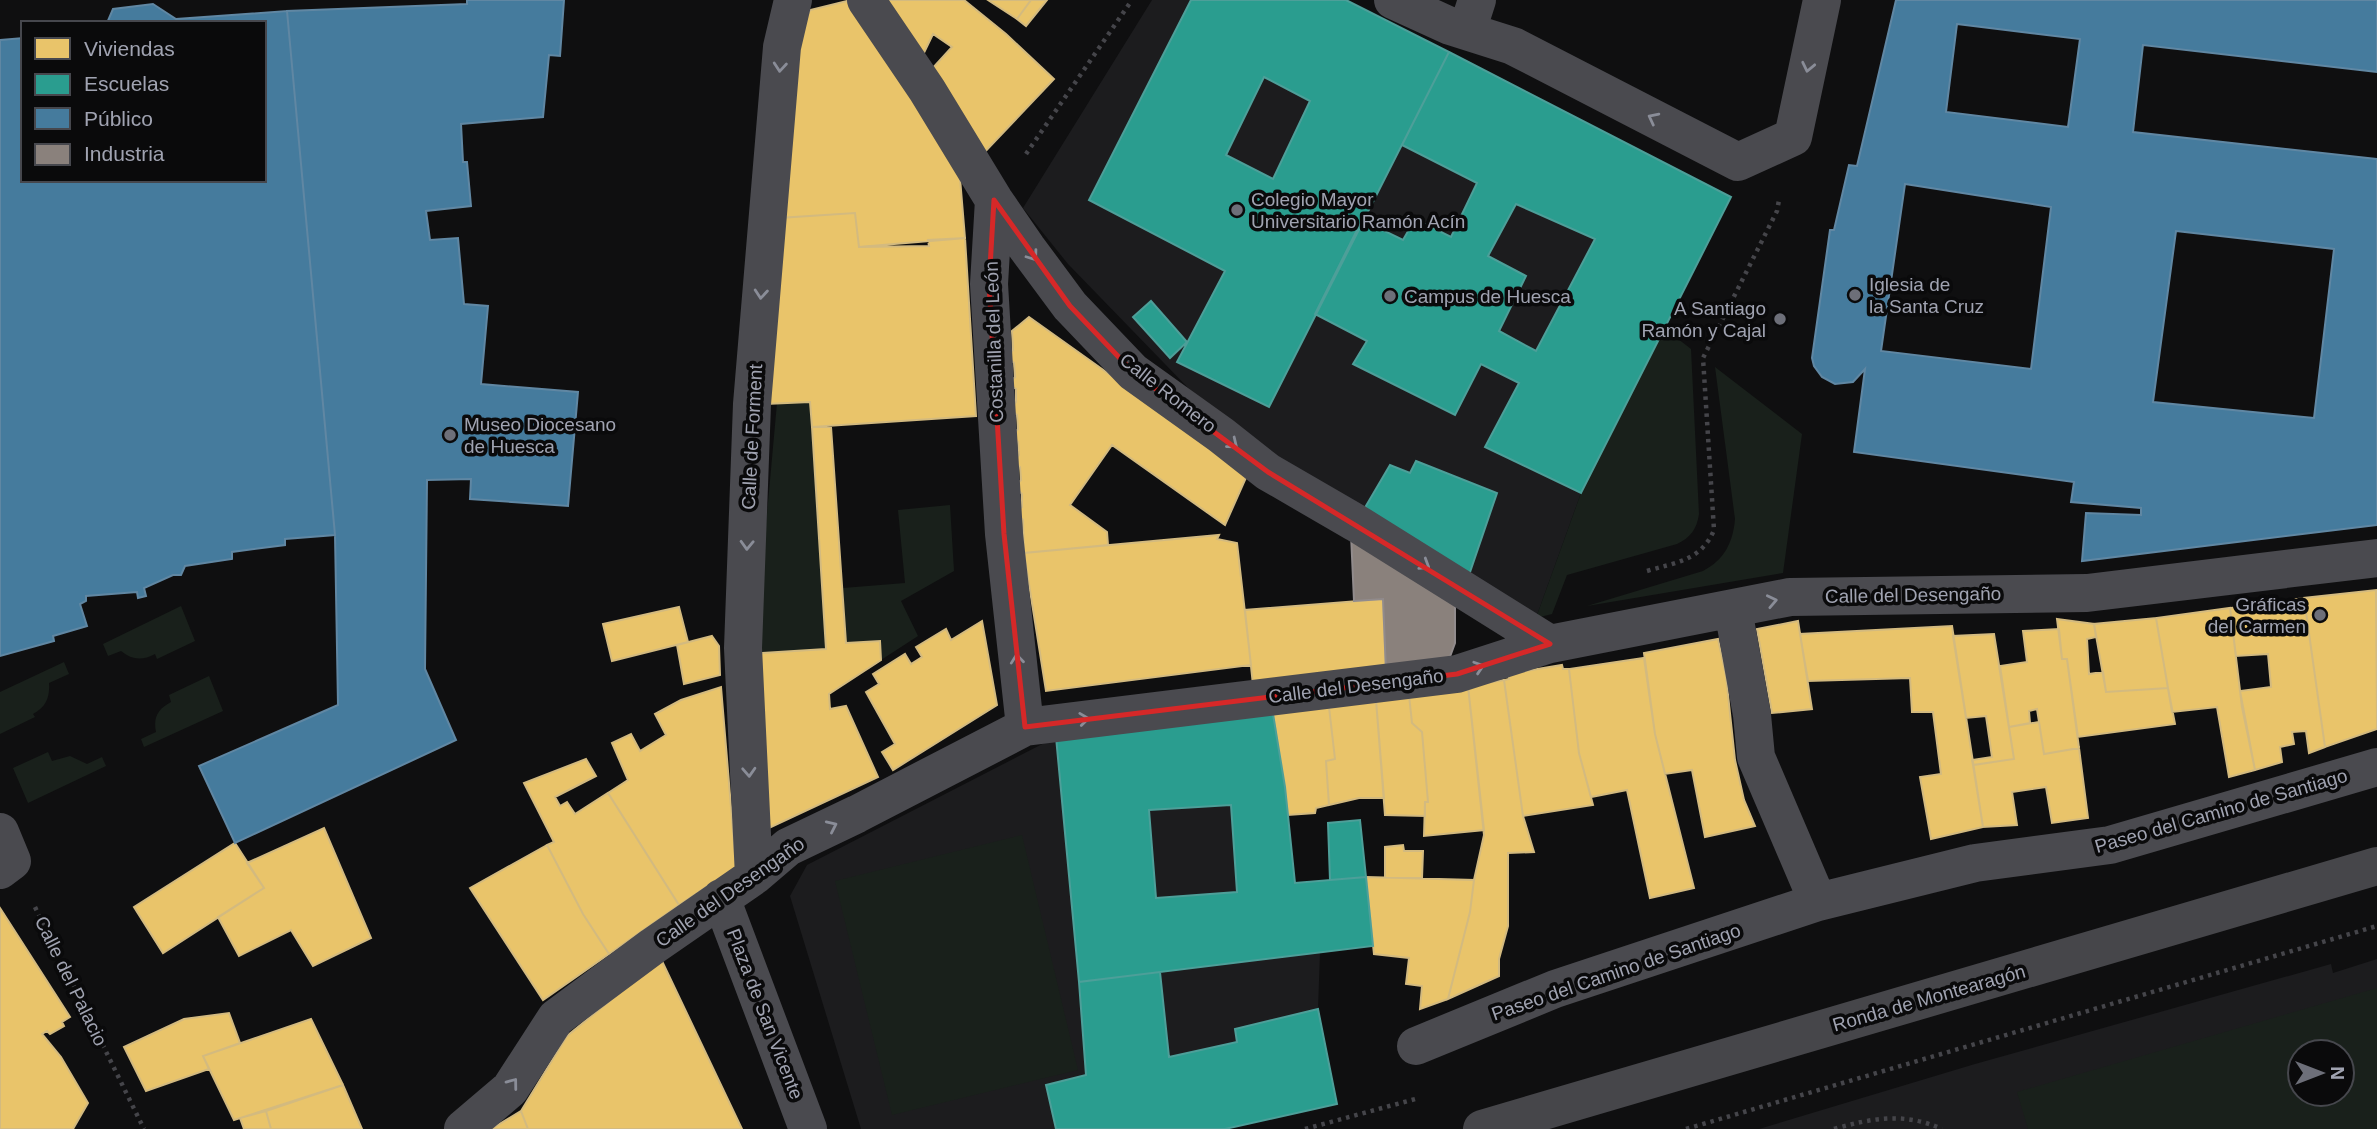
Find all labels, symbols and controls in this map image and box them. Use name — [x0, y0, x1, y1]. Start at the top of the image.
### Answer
legend — [21, 21, 266, 182]
text: Viviendas — [84, 37, 175, 60]
one-way arrow — [1802, 61, 1817, 73]
one-way arrow — [773, 62, 788, 73]
text: Escuelas — [84, 72, 169, 95]
text: Público — [84, 107, 153, 130]
one-way arrow — [1648, 113, 1661, 127]
text: Industria — [84, 142, 165, 165]
place label: Colegio Mayor Universitario Ramón Acín — [1251, 189, 1465, 232]
marker: Colegio Mayor Universitario Ramón Acín — [1229, 202, 1245, 218]
one-way arrow — [1025, 248, 1037, 261]
street label: Costanilla del León — [981, 261, 1007, 423]
place label: Iglesia de la Santa Cruz — [1869, 274, 1984, 317]
place label: Campus de Huesca — [1404, 286, 1571, 307]
marker: Iglesia de la Santa Cruz — [1847, 287, 1863, 303]
one-way arrow — [754, 288, 769, 299]
marker: Campus de Huesca — [1382, 288, 1398, 304]
place label: A Santiago Ramón y Cajal — [1641, 298, 1766, 341]
marker: A Santiago Ramón y Cajal — [1772, 311, 1788, 327]
street label: Calle Romero — [1116, 349, 1220, 437]
street label: Calle de Forment — [738, 363, 766, 510]
place label: Museo Diocesano de Huesca — [464, 414, 616, 457]
marker: Museo Diocesano de Huesca — [442, 427, 458, 443]
one-way arrow — [1225, 436, 1237, 449]
one-way arrow — [739, 540, 754, 551]
one-way arrow — [1418, 557, 1431, 570]
street label: Calle del Desengaño — [1825, 583, 2001, 607]
one-way arrow — [1766, 594, 1778, 609]
place label: Gráficas del Carmen — [2208, 594, 2306, 637]
marker: Gráficas del Carmen — [2312, 607, 2328, 623]
one-way arrow — [1010, 653, 1025, 665]
one-way arrow — [1472, 660, 1484, 675]
street label: Calle del Desengaño — [1267, 665, 1445, 707]
one-way arrow — [1078, 712, 1090, 727]
street label: Paseo del Camino de Santiago — [2092, 765, 2350, 857]
one-way arrow — [741, 767, 756, 778]
one-way arrow — [825, 820, 837, 834]
street label: Calle del Desengaño — [652, 833, 808, 951]
street label: Calle del Palacio — [31, 913, 111, 1049]
street label: Paseo del Camino de Santiago — [1489, 919, 1743, 1025]
street label: Plaza de San Vicente — [723, 926, 807, 1102]
street label: Ronda de Montearagón — [1830, 960, 2028, 1036]
north arrow — [2286, 1038, 2356, 1108]
text: N — [2327, 1066, 2348, 1080]
one-way arrow — [505, 1078, 517, 1090]

